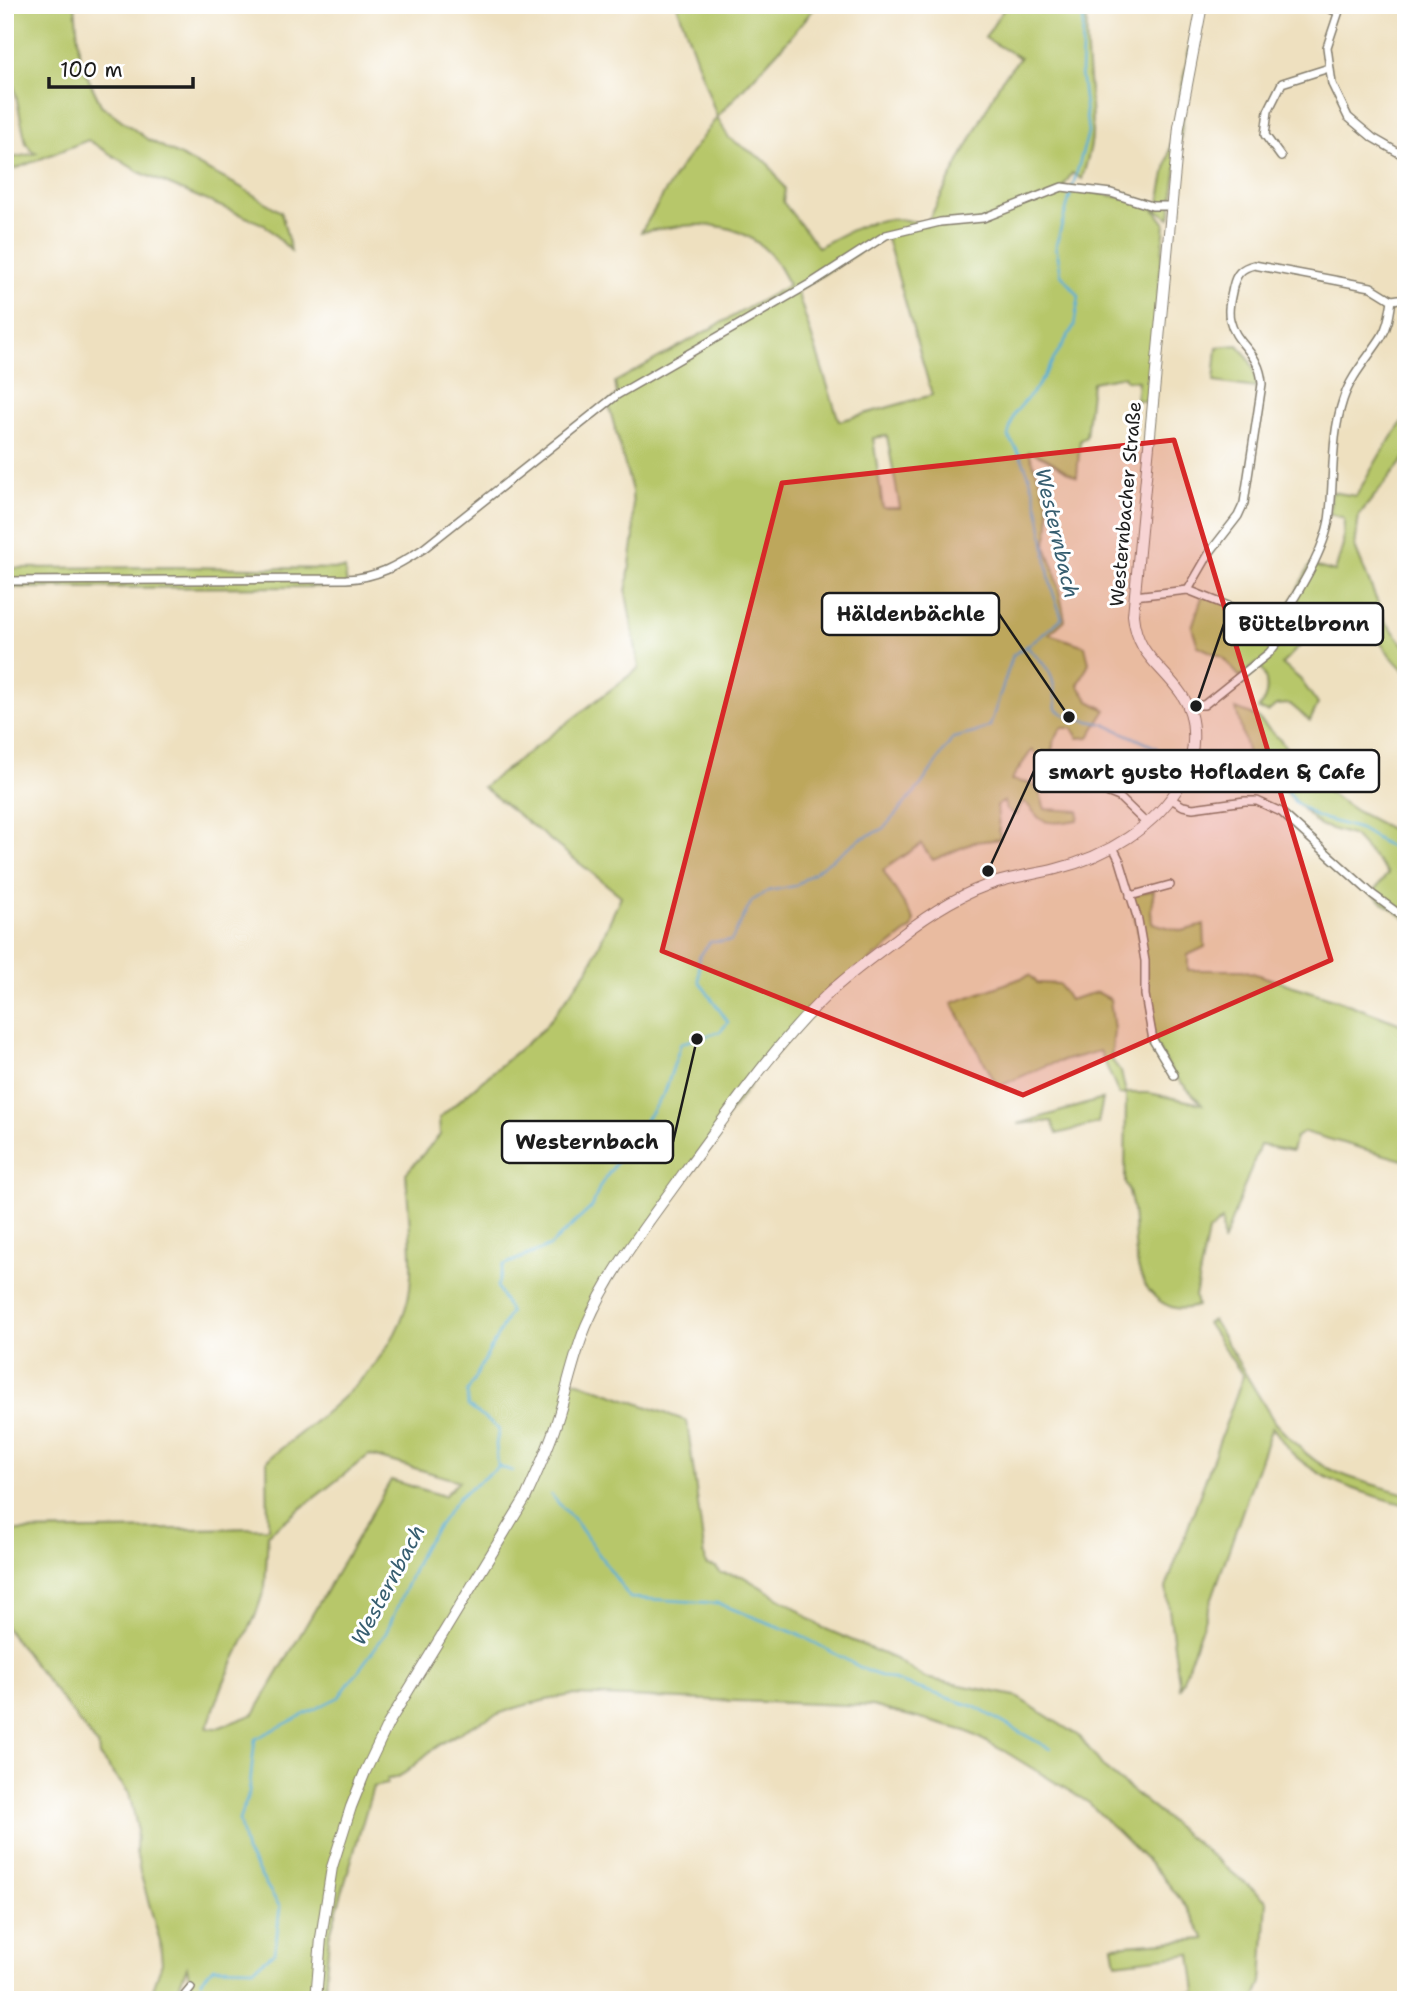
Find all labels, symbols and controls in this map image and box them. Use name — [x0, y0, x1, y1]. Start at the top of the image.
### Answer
scale bar — [49, 46, 192, 90]
text: 100 m — [60, 56, 123, 84]
street label: Westernbacher Straße — [1104, 400, 1147, 608]
water label: Westernbach — [1028, 465, 1086, 601]
callout: Häldenbächle — [822, 593, 999, 635]
text: Häldenbächle — [837, 600, 985, 628]
callout: Büttelbronn — [1224, 603, 1383, 645]
text: Büttelbronn — [1238, 610, 1370, 638]
callout: smart gusto Hofladen & Cafe — [1034, 750, 1379, 792]
text: smart gusto Hofladen & Cafe — [1049, 758, 1366, 786]
callout: Westernbach — [502, 1121, 673, 1163]
text: Westernbach — [515, 1128, 659, 1156]
water label: Westernbach — [344, 1520, 432, 1650]

